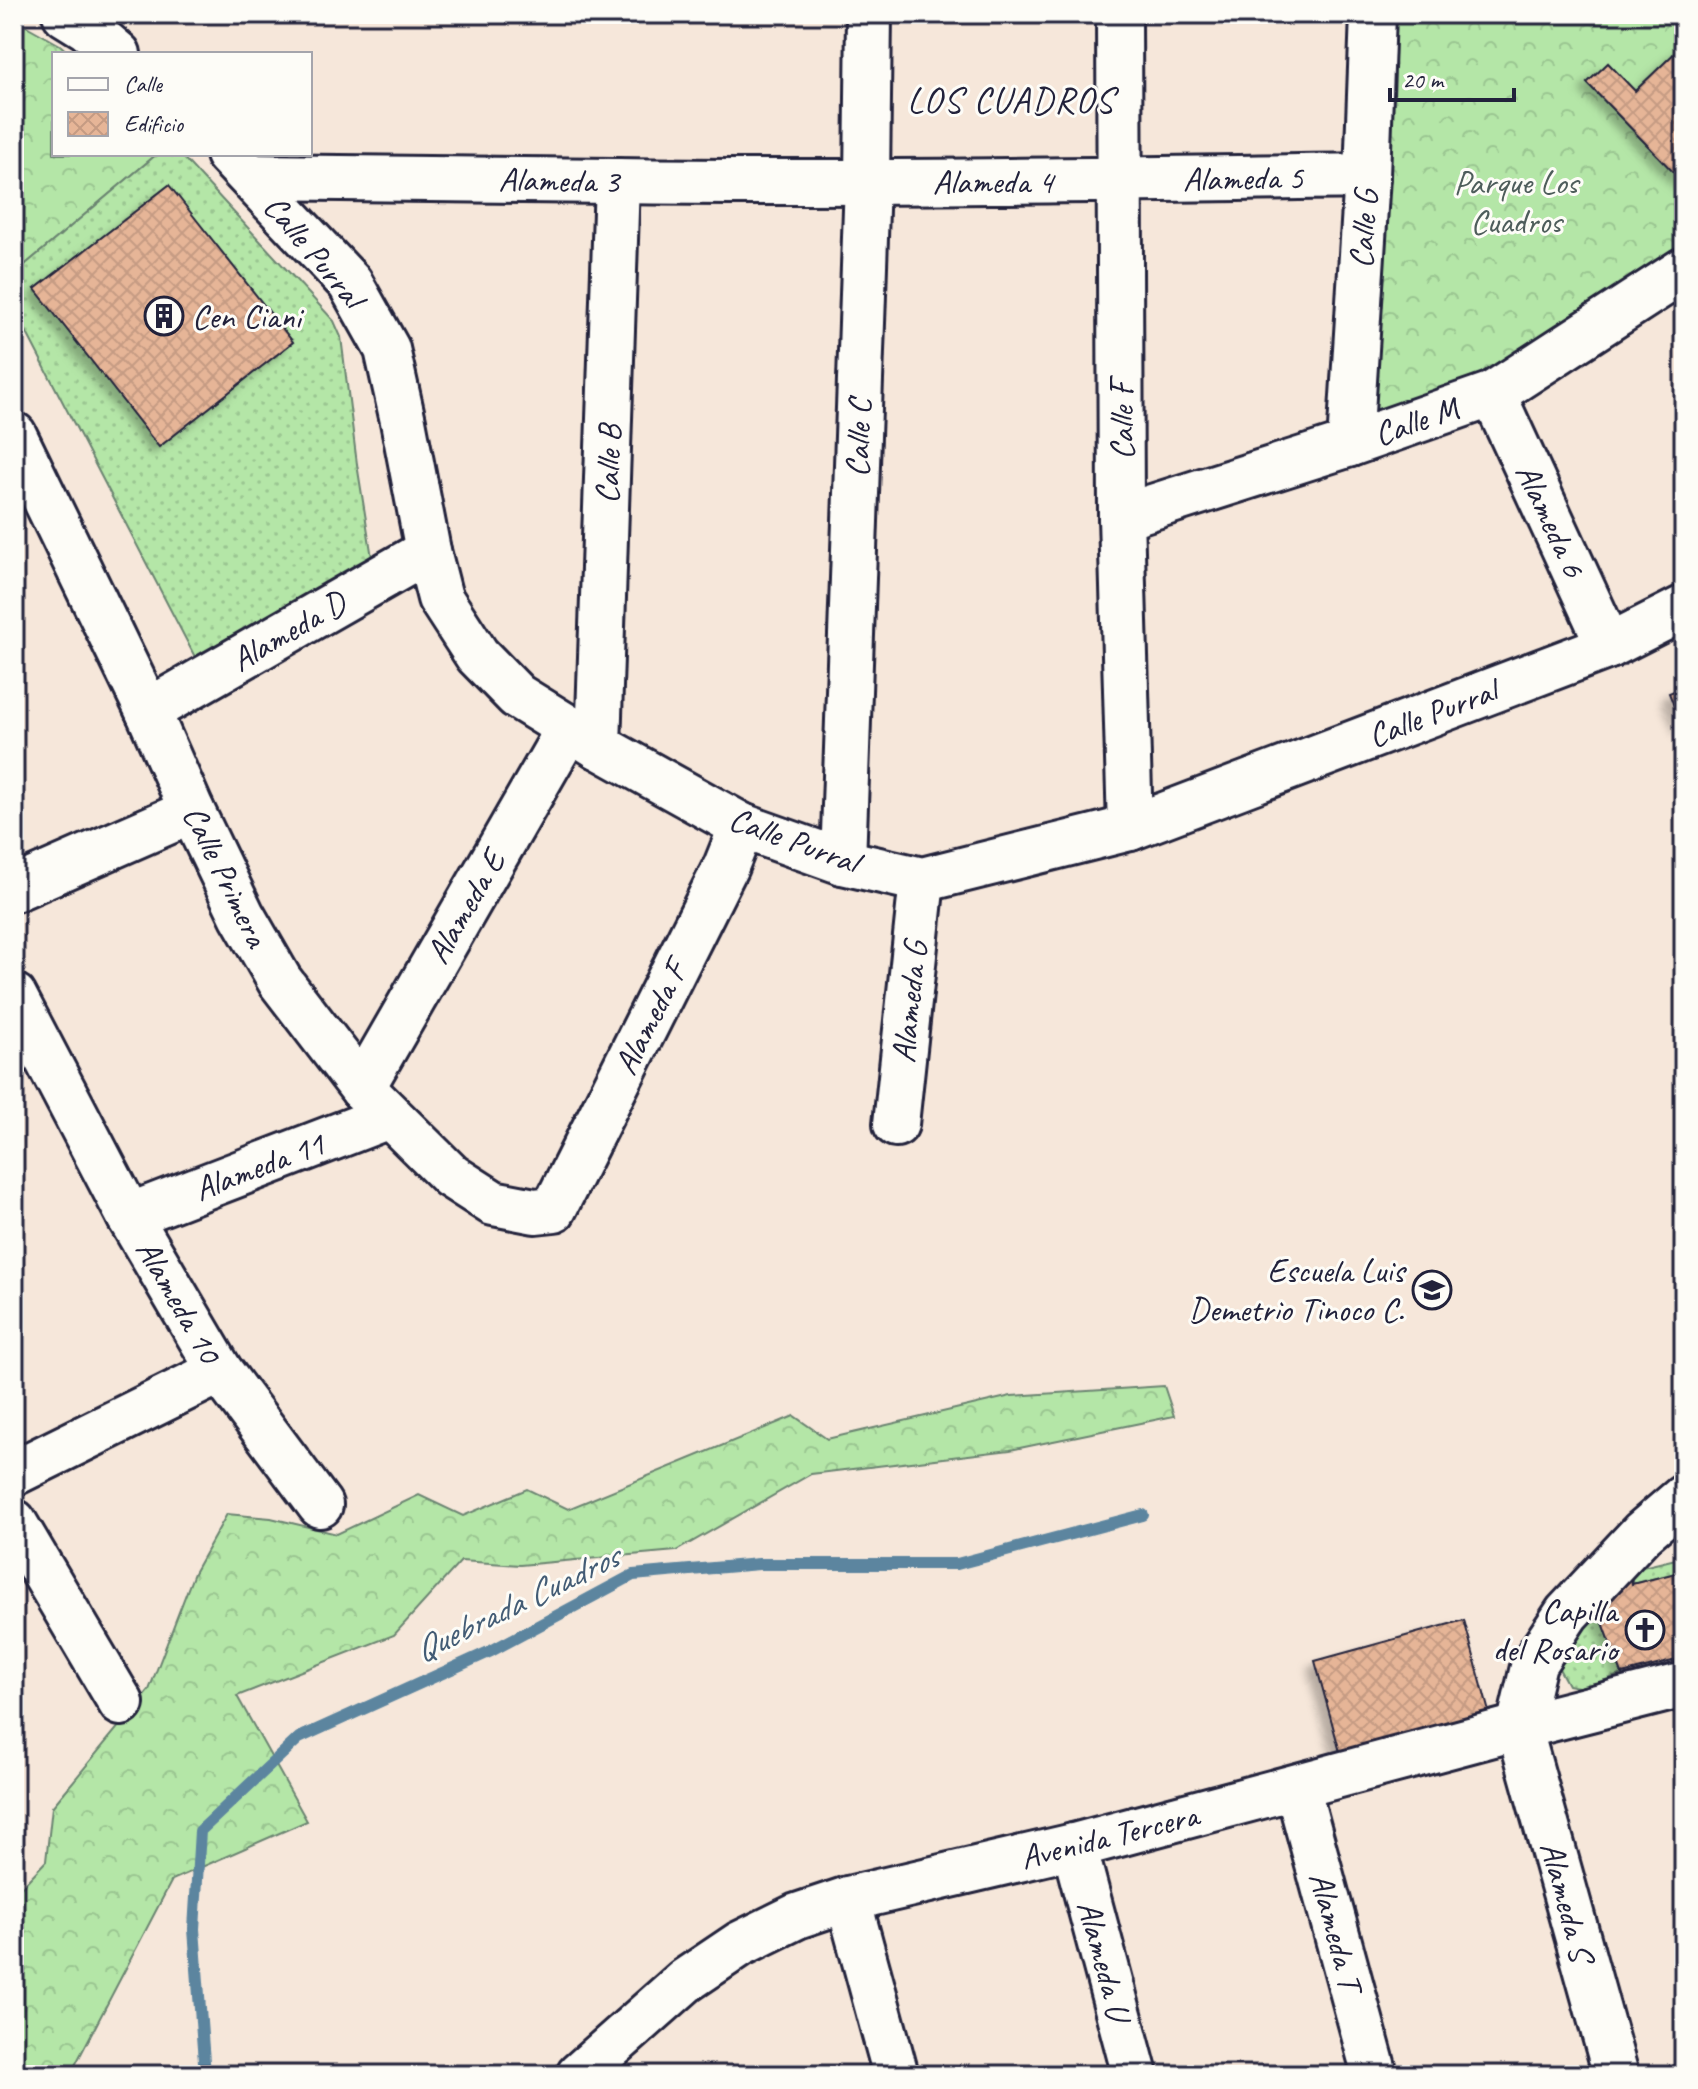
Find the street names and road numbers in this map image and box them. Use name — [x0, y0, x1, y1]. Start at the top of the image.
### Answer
street label: Alameda 5 — [1182, 155, 1305, 201]
street label: Alameda 3 — [498, 157, 622, 203]
street label: Alameda 4 — [933, 160, 1057, 203]
street label: Calle G — [1339, 185, 1387, 270]
street label: Calle Purral — [254, 186, 378, 321]
street label: Calle F — [1100, 375, 1143, 460]
street label: Calle M — [1368, 386, 1466, 455]
street label: Calle C — [835, 394, 881, 478]
street label: Calle B — [585, 421, 631, 504]
street label: Alameda 6 — [1506, 456, 1597, 585]
street label: Alameda D — [223, 580, 356, 681]
street label: Calle Purral — [1362, 667, 1508, 757]
street label: Calle Purral — [724, 797, 870, 885]
street label: Calle Primera — [173, 798, 280, 956]
street label: Alameda E — [416, 839, 516, 971]
street label: Alameda G — [881, 936, 937, 1065]
street label: Alameda F — [603, 948, 700, 1081]
street label: Alameda 11 — [188, 1121, 332, 1210]
street label: Alameda 10 — [126, 1232, 233, 1373]
street label: Avenida Tercera — [1016, 1792, 1205, 1879]
street label: Alameda S — [1530, 1837, 1605, 1972]
street label: Alameda T — [1300, 1867, 1374, 2001]
street label: Alameda U — [1068, 1896, 1142, 2031]

